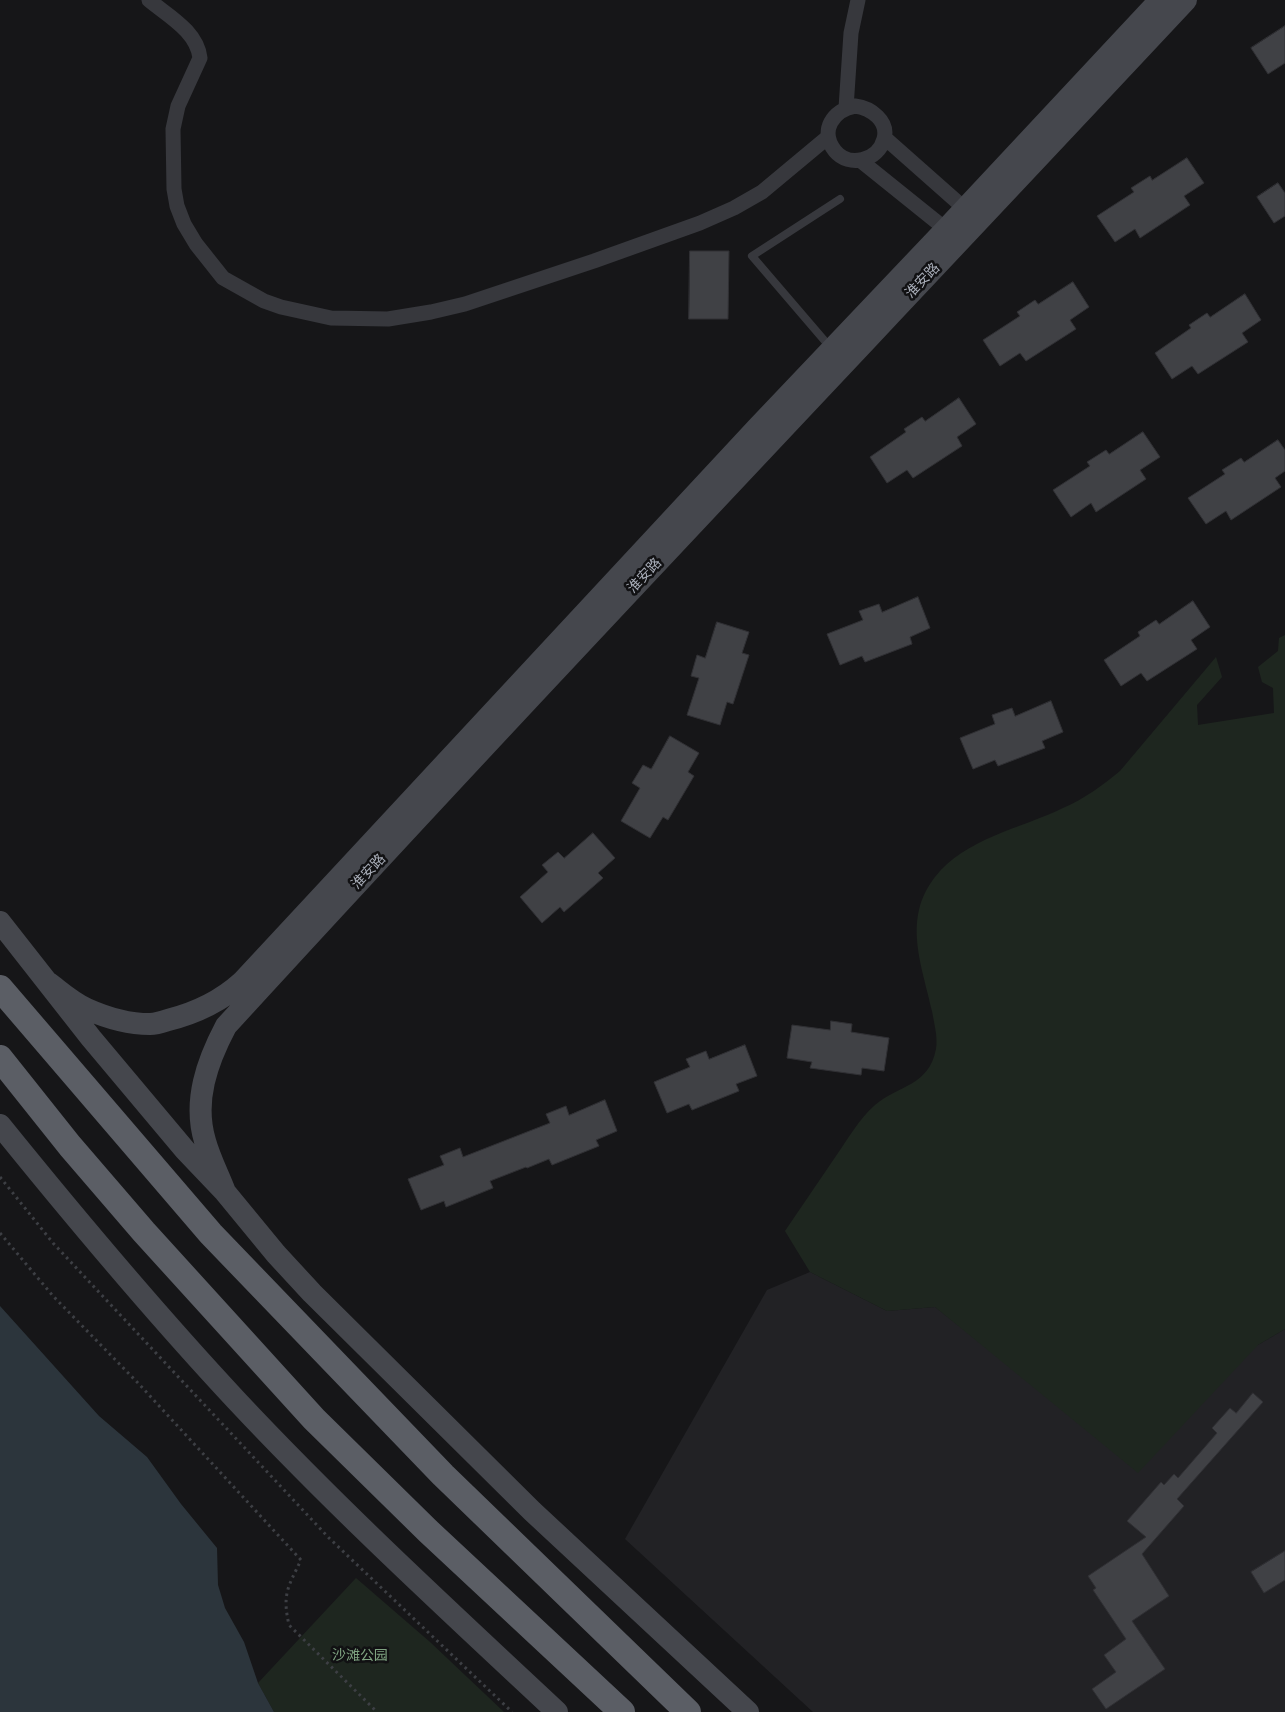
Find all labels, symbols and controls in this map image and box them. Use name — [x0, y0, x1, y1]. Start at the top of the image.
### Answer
street label: 淮安路 — [902, 260, 944, 302]
street label: 淮安路 — [625, 555, 665, 597]
street label: 淮安路 — [349, 851, 389, 893]
park label: 沙滩公园 — [332, 1648, 388, 1664]

